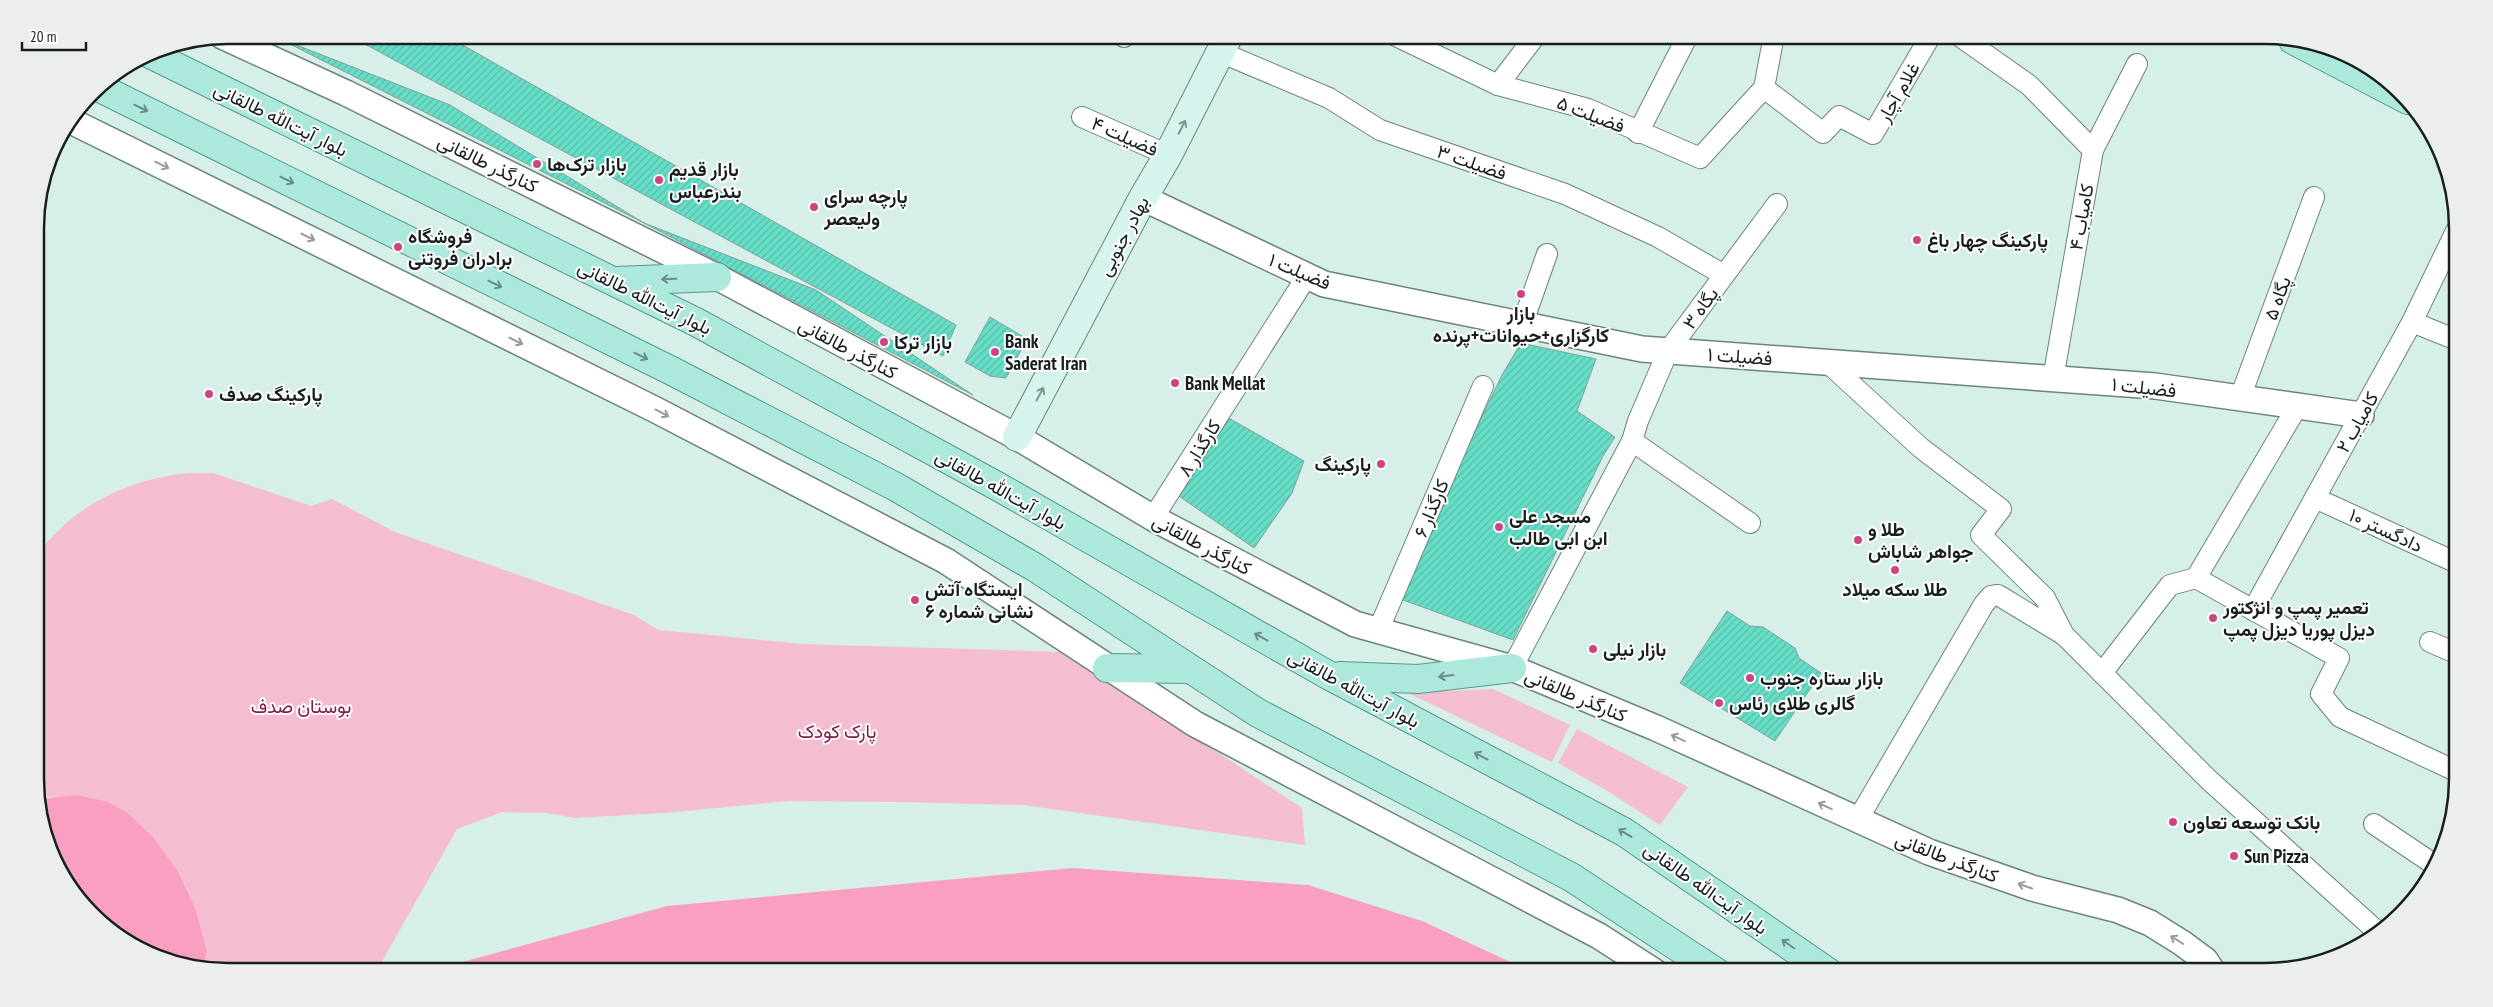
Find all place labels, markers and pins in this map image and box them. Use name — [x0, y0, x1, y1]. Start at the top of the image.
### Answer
place label: بازار ترک‌ها — [547, 152, 627, 177]
place label: بازار قدیم بندرعباس — [669, 157, 742, 204]
marker: بازار ترک‌ها — [531, 158, 543, 170]
marker: بازار قدیم بندرعباس — [653, 174, 665, 186]
place label: پارچه سرای ولیعصر — [823, 184, 908, 231]
marker: پارچه سرای ولیعصر — [808, 201, 820, 213]
place label: فروشگاه برادران فروتنی — [408, 224, 512, 271]
place label: پارکینگ چهار باغ — [1927, 228, 2048, 254]
marker: پارکینگ چهار باغ — [1911, 234, 1923, 246]
marker: فروشگاه برادران فروتنی — [392, 241, 404, 253]
marker: بازار کارگزاری+حیوانات+پرنده — [1515, 288, 1527, 300]
place label: بازار کارگزاری+حیوانات+پرنده — [1433, 301, 1610, 349]
place label: Bank Saderat Iran — [1005, 329, 1087, 375]
place label: بازار ترکا — [894, 330, 952, 355]
marker: بازار ترکا — [878, 336, 890, 348]
marker: Bank Saderat Iran — [989, 346, 1001, 358]
place label: Bank Mellat — [1185, 371, 1266, 395]
marker: Bank Mellat — [1169, 377, 1181, 389]
place label: پارکینگ صدف — [219, 382, 323, 408]
marker: پارکینگ صدف — [203, 388, 215, 400]
place label: پارکینگ — [1315, 452, 1371, 478]
marker: پارکینگ — [1375, 458, 1387, 470]
place label: مسجد علی ابن ابی طالب — [1509, 504, 1608, 550]
place label: طلا و جواهر شاباش — [1868, 517, 1974, 564]
marker: مسجد علی ابن ابی طالب — [1493, 521, 1505, 533]
marker: طلا و جواهر شاباش — [1852, 534, 1864, 546]
marker: طلا سکه میلاد — [1889, 564, 1901, 576]
place label: ایستگاه آتش نشانی شماره ۶ — [925, 577, 1033, 624]
place label: طلا سکه میلاد — [1842, 577, 1948, 601]
marker: ایستگاه آتش نشانی شماره ۶ — [909, 594, 921, 606]
place label: تعمیر پمپ و انژکتور دیزل پوریا دیزل پمپ — [2222, 595, 2375, 643]
marker: تعمیر پمپ و انژکتور دیزل پوریا دیزل پمپ — [2207, 612, 2219, 624]
place label: بازار نیلی — [1603, 637, 1666, 662]
marker: بازار نیلی — [1587, 643, 1599, 655]
place label: بازار ستاره جنوب — [1760, 666, 1883, 691]
marker: بازار ستاره جنوب — [1744, 672, 1756, 684]
place label: گالری طلای رئاس — [1729, 691, 1856, 716]
marker: گالری طلای رئاس — [1713, 697, 1725, 709]
place label: بانک توسعه تعاون — [2183, 810, 2320, 835]
marker: بانک توسعه تعاون — [2167, 816, 2179, 828]
place label: Sun Pizza — [2244, 844, 2309, 868]
marker: Sun Pizza — [2228, 850, 2240, 862]

